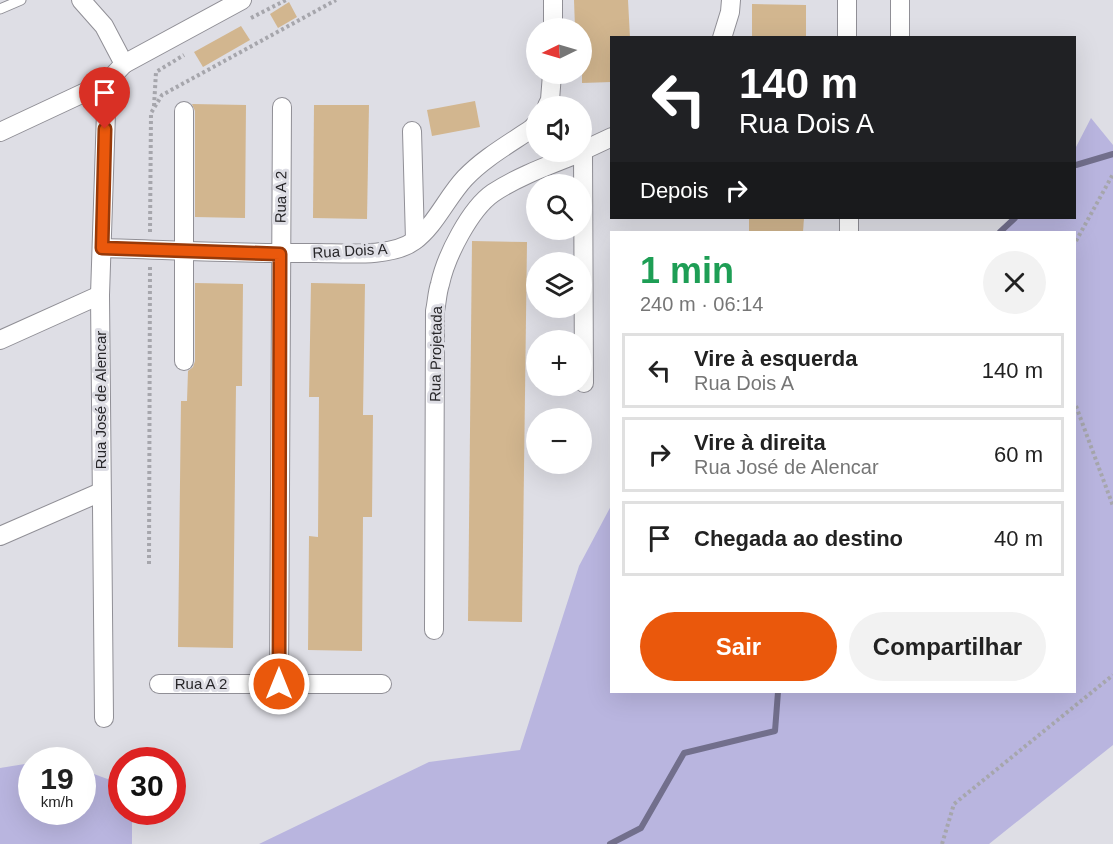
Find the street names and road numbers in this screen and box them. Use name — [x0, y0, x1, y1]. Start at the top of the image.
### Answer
street label: Rua A 2 — [272, 171, 289, 223]
street label: Rua Dois A — [312, 240, 388, 261]
street label: Rua Projetada — [426, 305, 445, 402]
street label: Rua José de Alencar — [92, 331, 109, 469]
street label: Rua A 2 — [175, 675, 227, 692]

